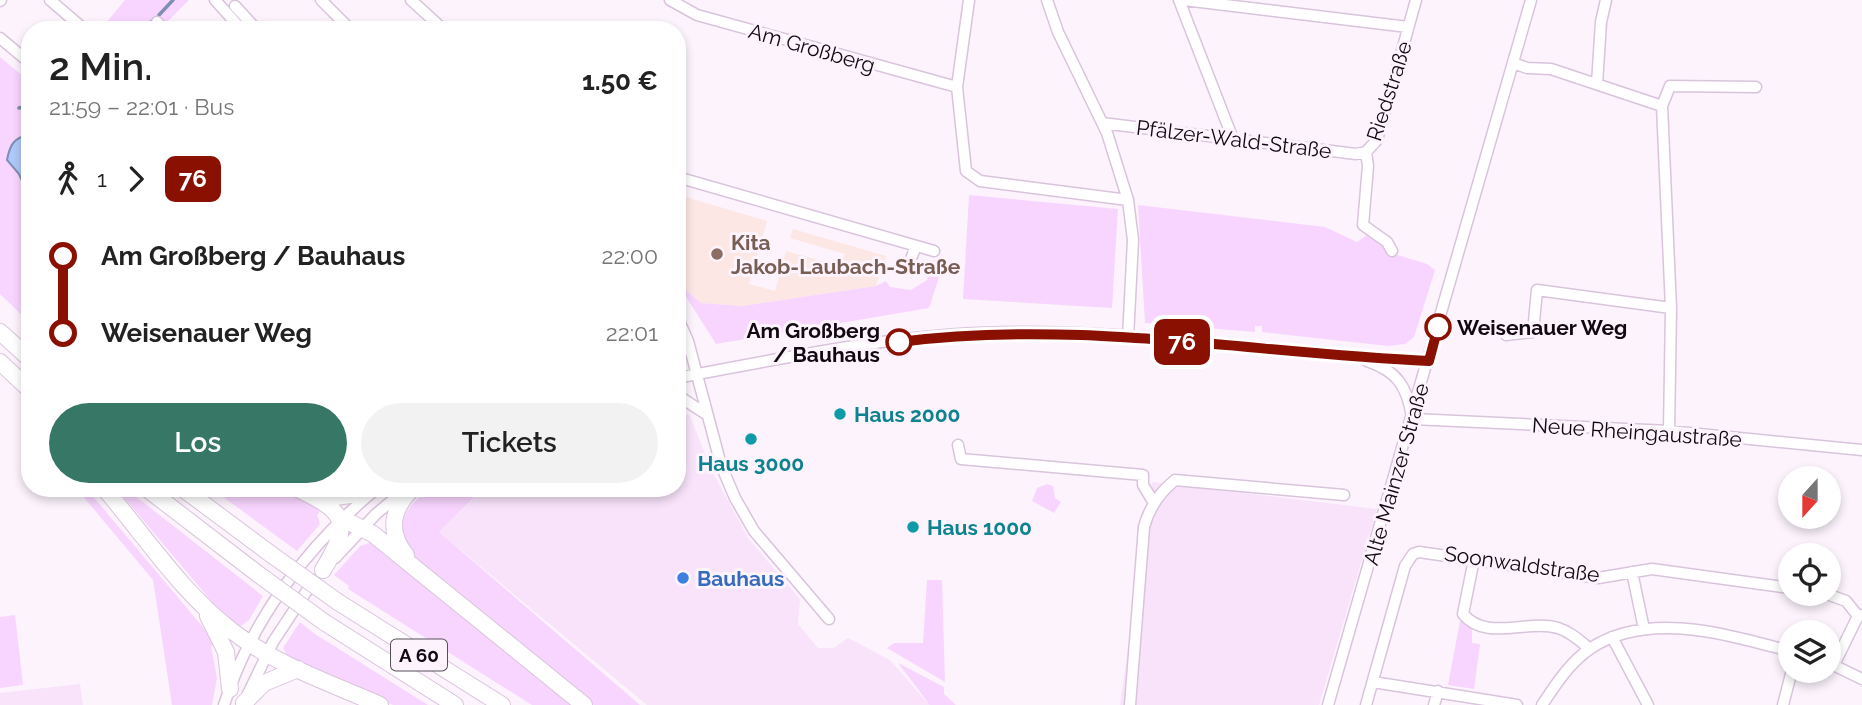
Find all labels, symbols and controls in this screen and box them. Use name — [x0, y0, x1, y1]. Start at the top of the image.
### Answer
street label: Am Großberg — [746, 18, 878, 78]
street label: Riedstraße — [1361, 38, 1417, 144]
text: 2 Min. — [49, 44, 152, 89]
text: 1.50 € — [582, 66, 658, 96]
text: 21:59 – 22:01 · Bus — [49, 93, 234, 120]
street label: Pfälzer-Wald-Straße — [1135, 115, 1333, 163]
icon: walk — [49, 160, 87, 198]
icon: forward — [117, 160, 155, 198]
text: 76 — [179, 164, 207, 193]
text: 1 — [97, 165, 107, 192]
place label: Kita Jakob-Laubach-Straße — [731, 230, 961, 279]
text: Am Großberg / Bauhaus — [101, 241, 405, 271]
text: 22:00 — [602, 242, 658, 269]
marker: Kita Jakob-Laubach-Straße — [709, 246, 725, 262]
marker: Weisenauer Weg — [1425, 314, 1451, 340]
place label: Weisenauer Weg — [1457, 315, 1627, 340]
text: Weisenauer Weg — [101, 318, 312, 348]
place label: Am Großberg / Bauhaus — [746, 318, 880, 367]
text: 22:01 — [606, 319, 658, 346]
line badge: 76 — [1150, 319, 1214, 365]
text: 76 — [1168, 327, 1196, 356]
marker: Am Großberg / Bauhaus — [886, 329, 912, 355]
street label: Alte Mainzer Straße — [1358, 380, 1434, 568]
place label: Haus 2000 — [854, 402, 960, 427]
button: Los — [49, 403, 347, 483]
button: Tickets — [361, 403, 658, 483]
marker: Haus 2000 — [832, 406, 848, 422]
street label: Neue Rheingaustraße — [1531, 412, 1743, 452]
marker: Haus 3000 — [743, 431, 759, 447]
place label: Haus 3000 — [698, 451, 804, 476]
north arrow — [1778, 466, 1841, 528]
map controls — [1778, 466, 1841, 683]
place label: Haus 1000 — [927, 515, 1032, 540]
marker: Haus 1000 — [905, 519, 921, 535]
street label: Soonwaldstraße — [1443, 541, 1601, 587]
button: locate — [1778, 543, 1841, 606]
place label: Bauhaus — [697, 566, 784, 591]
marker: Bauhaus — [675, 570, 691, 586]
button: layers — [1778, 620, 1841, 683]
road number: A 60 — [391, 640, 447, 670]

